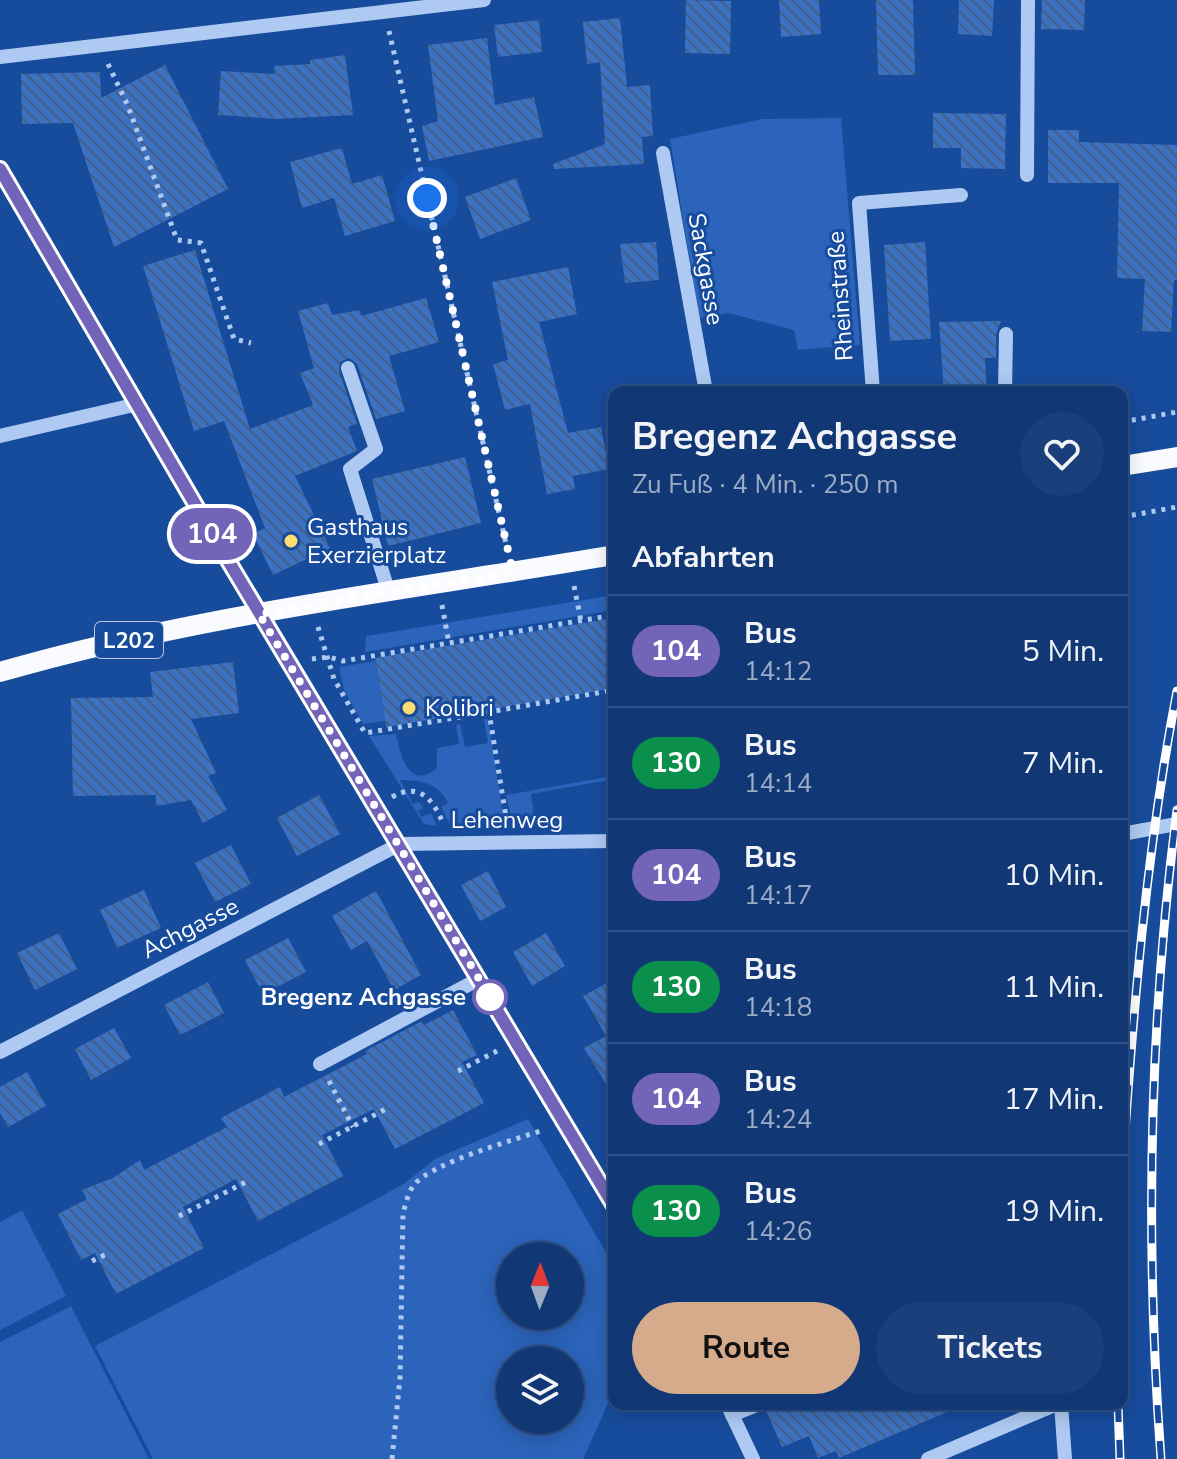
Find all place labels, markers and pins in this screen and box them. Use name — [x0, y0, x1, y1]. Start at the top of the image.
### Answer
place label: Gasthaus Exerzierplatz — [307, 511, 446, 571]
marker: Gasthaus Exerzierplatz — [282, 532, 300, 550]
place label: Kolibri — [425, 692, 494, 724]
marker: Kolibri — [400, 699, 418, 717]
marker: Bregenz Achgasse — [473, 980, 507, 1014]
place label: Bregenz Achgasse — [261, 981, 466, 1013]

